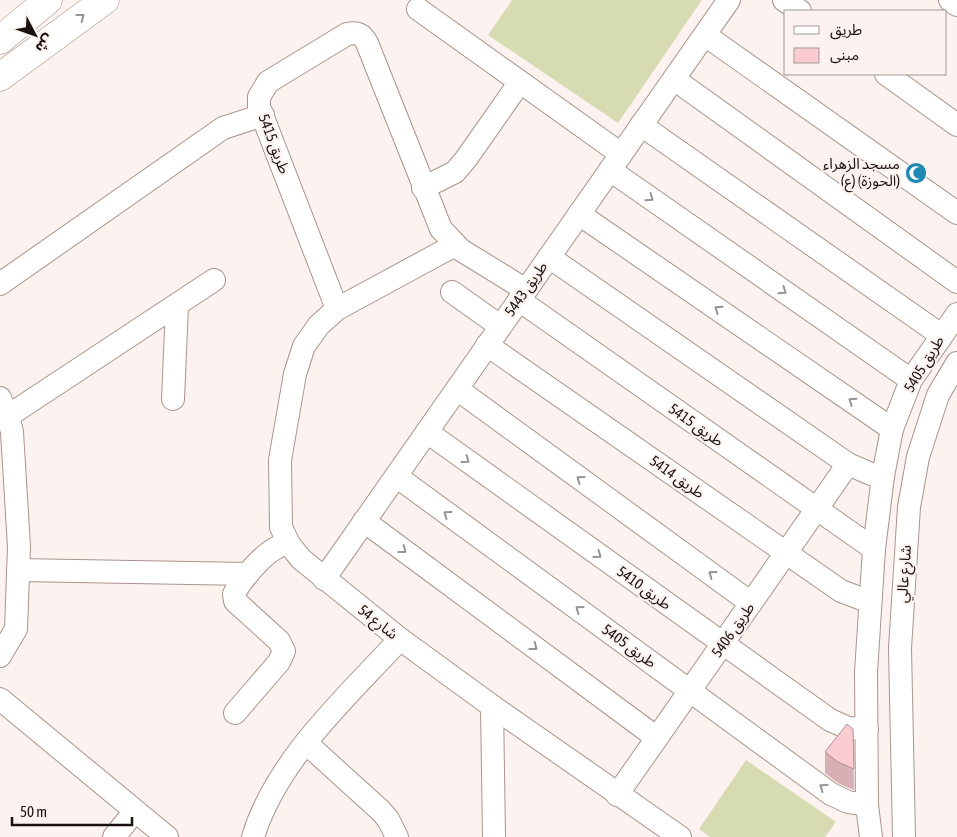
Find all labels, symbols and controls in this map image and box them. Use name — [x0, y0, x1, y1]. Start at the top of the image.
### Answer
north arrow — [10, 10, 60, 60]
legend — [784, 10, 947, 75]
one-way arrow — [75, 14, 84, 22]
text: طريق — [830, 21, 862, 40]
text: ش — [32, 31, 57, 56]
text: مبنى — [830, 46, 859, 64]
street label: طريق 5415 — [253, 112, 294, 177]
place label: مسجد الزهراء (ع) (الحوزة) — [823, 155, 900, 193]
mosque icon: مسجد الزهراء (ع) (الحوزة) — [904, 161, 928, 185]
one-way arrow — [644, 192, 653, 201]
street label: طريق 5443 — [501, 258, 552, 320]
one-way arrow — [777, 285, 787, 294]
one-way arrow — [714, 306, 724, 315]
street label: طريق 5405 — [900, 333, 949, 396]
one-way arrow — [848, 398, 857, 408]
street label: طريق 5415 — [665, 400, 727, 451]
street label: طريق 5414 — [646, 452, 708, 503]
one-way arrow — [460, 454, 470, 463]
one-way arrow — [576, 476, 586, 485]
one-way arrow — [444, 511, 453, 519]
one-way arrow — [397, 544, 407, 553]
street label: شارع عالي — [893, 544, 918, 604]
one-way arrow — [592, 549, 602, 558]
street label: طريق 5410 — [613, 562, 675, 614]
one-way arrow — [709, 572, 718, 580]
street label: طريق 5406 — [708, 599, 759, 661]
street label: شارع 54 — [353, 601, 402, 646]
one-way arrow — [575, 606, 585, 615]
street label: طريق 5405 — [598, 620, 660, 672]
one-way arrow — [528, 641, 537, 649]
one-way arrow — [820, 785, 829, 793]
scale bar — [12, 794, 132, 826]
text: 50 m — [20, 803, 47, 820]

